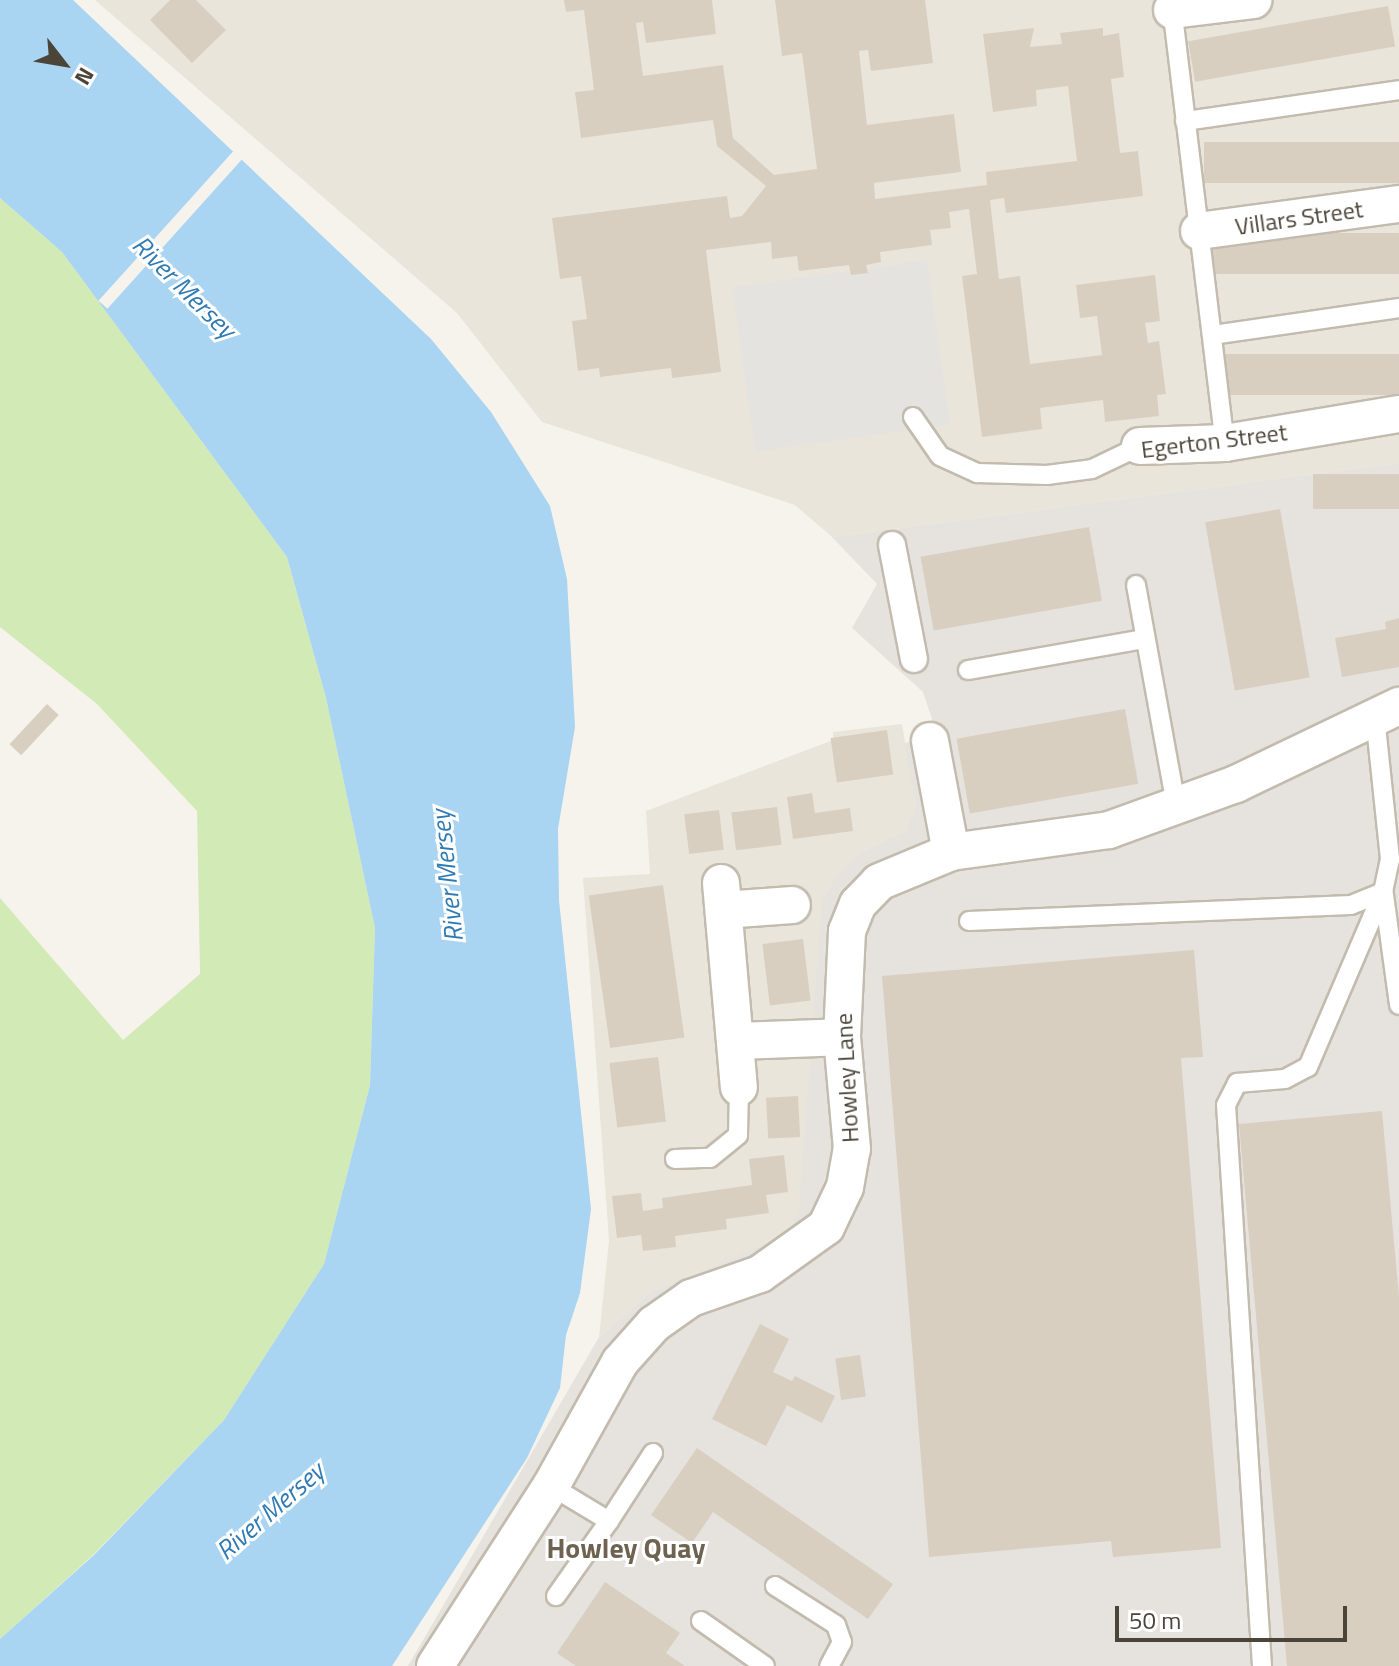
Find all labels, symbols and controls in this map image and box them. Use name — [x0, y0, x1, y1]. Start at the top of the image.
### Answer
north arrow — [24, 24, 104, 104]
text: N — [66, 61, 103, 92]
street label: Villars Street — [1233, 195, 1365, 241]
water label: River Mersey — [126, 229, 242, 345]
street label: Egerton Street — [1139, 418, 1289, 464]
water label: River Mersey — [425, 808, 469, 944]
street label: Howley Lane — [829, 1012, 865, 1144]
water label: River Mersey — [210, 1456, 330, 1566]
district label: Howley Quay — [547, 1531, 705, 1565]
scale bar — [1119, 1590, 1351, 1640]
text: 50 m — [1129, 1602, 1181, 1638]

